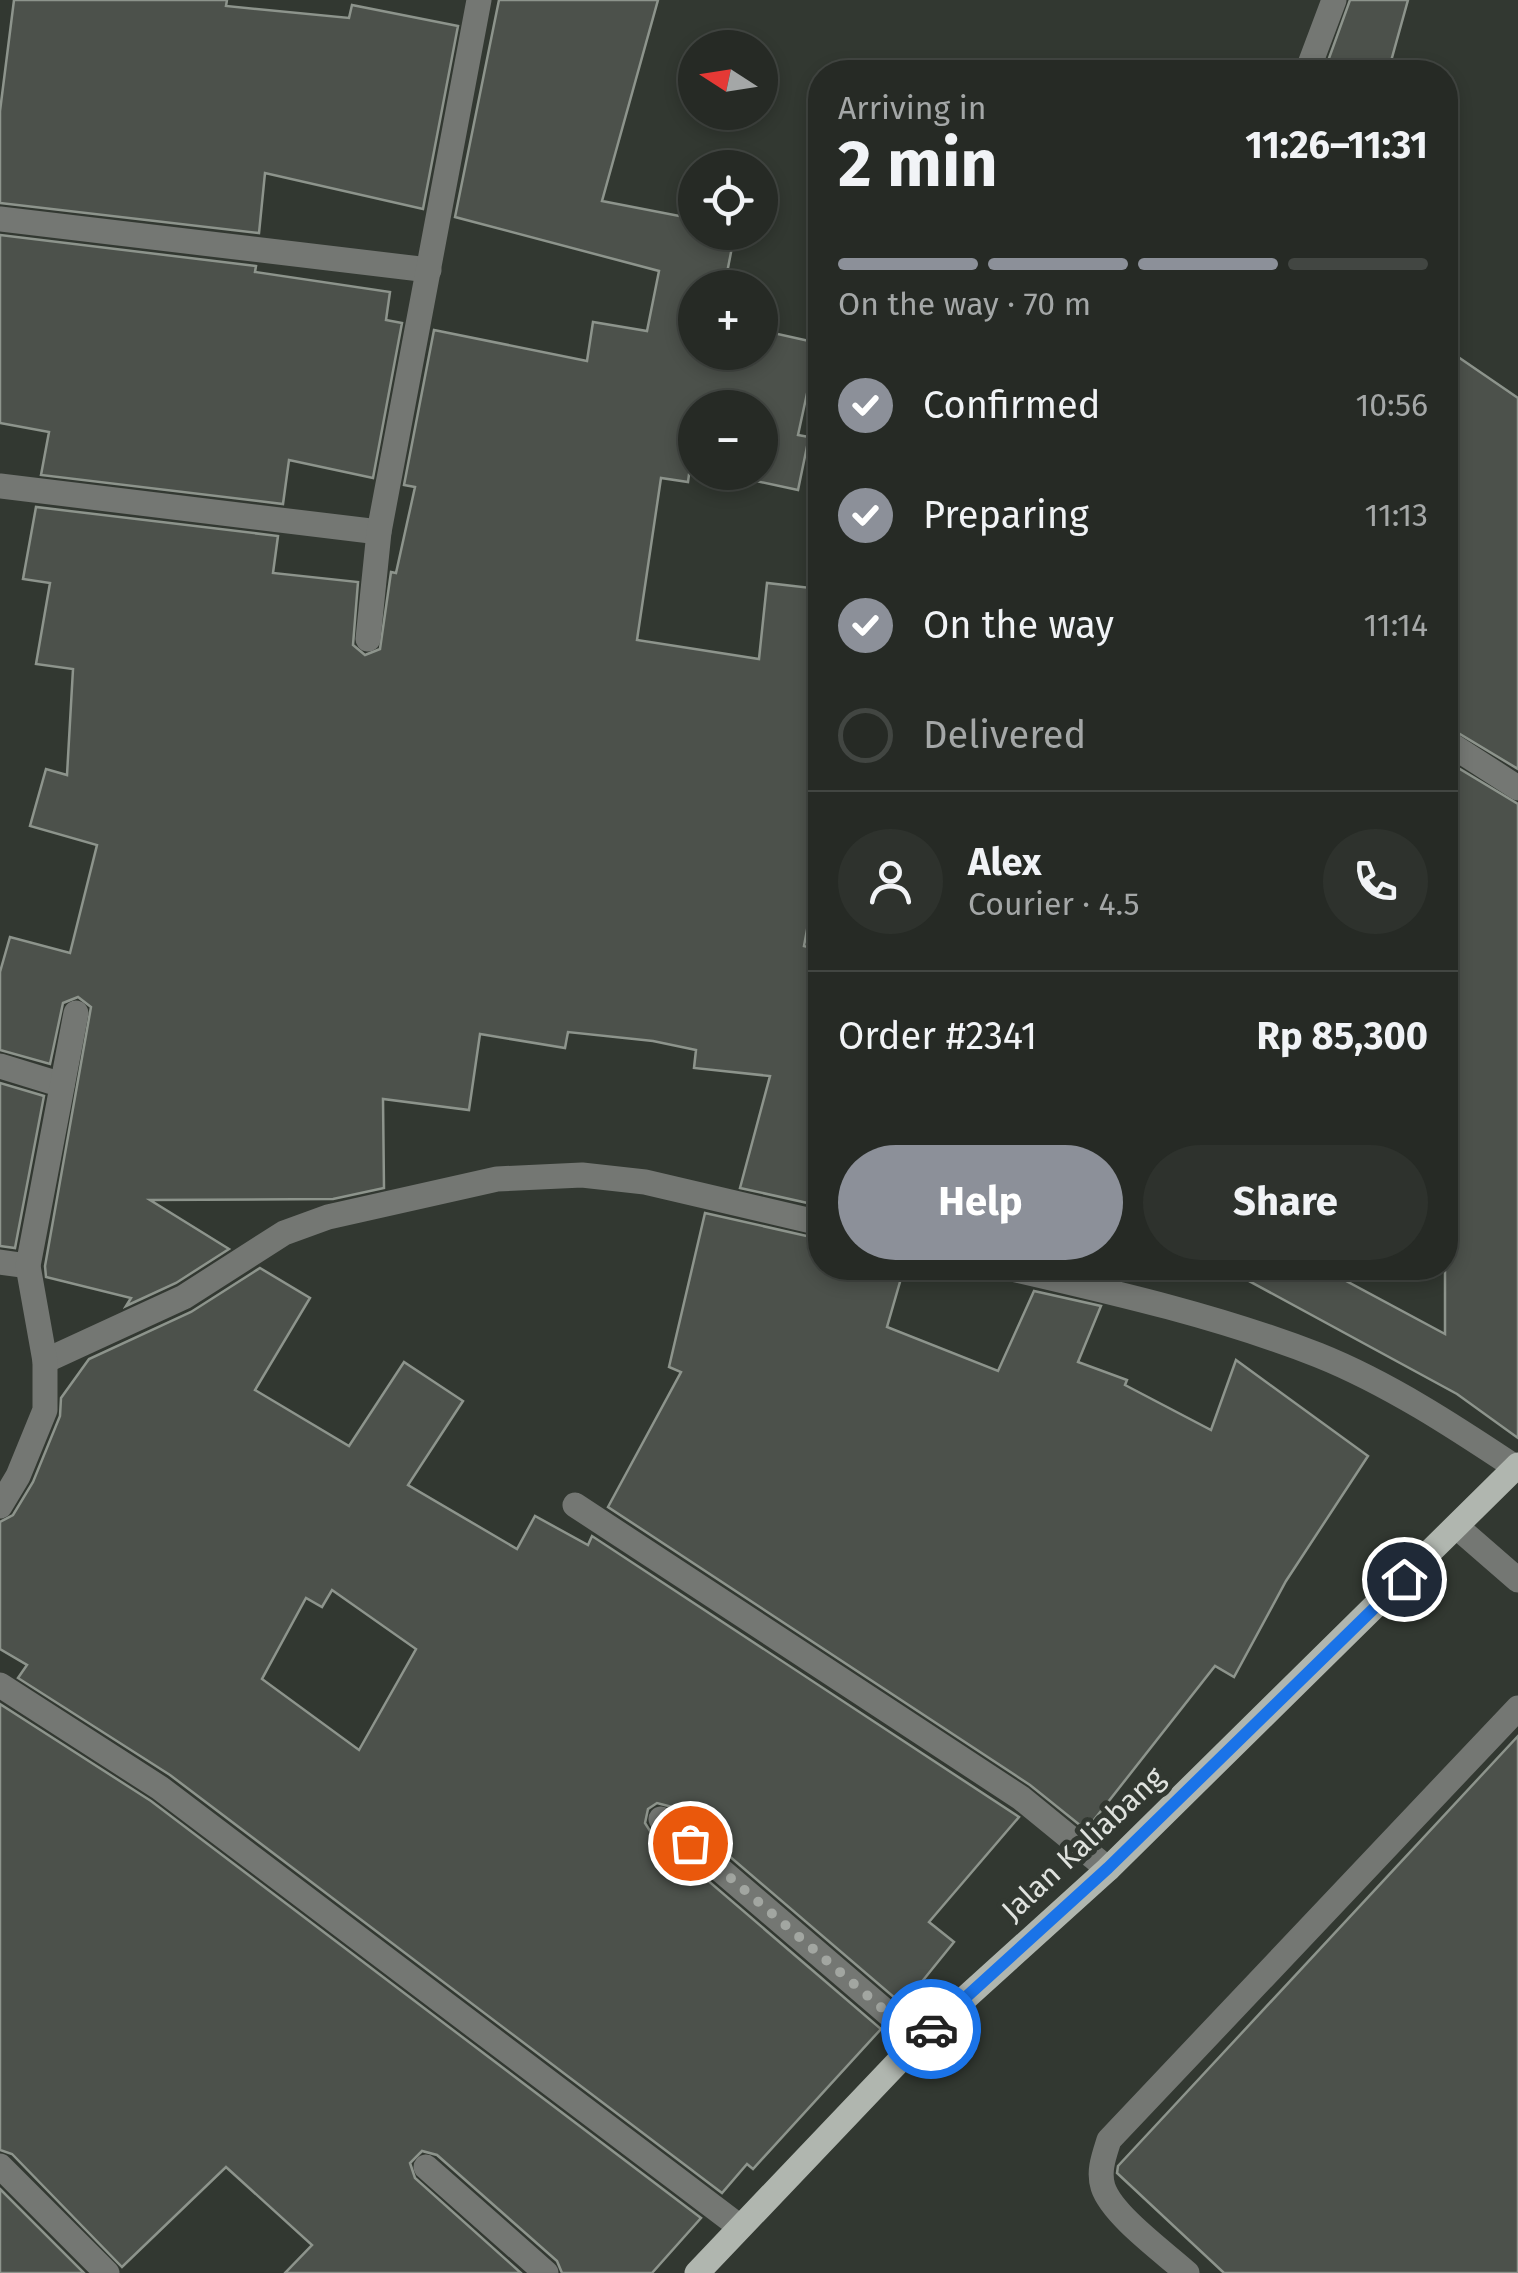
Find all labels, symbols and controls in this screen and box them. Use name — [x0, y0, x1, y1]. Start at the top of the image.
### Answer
north arrow — [678, 30, 778, 130]
map controls — [678, 30, 778, 490]
text: Arriving in — [838, 89, 986, 127]
text: 11:26–11:31 — [1245, 122, 1428, 168]
text: 2 min — [838, 125, 998, 203]
button: locate — [678, 150, 778, 250]
button: + — [678, 270, 778, 370]
text: On the way · 70 m — [838, 285, 1091, 323]
icon: check — [838, 378, 893, 433]
text: Confirmed — [923, 382, 1101, 428]
text: 10:56 — [1355, 386, 1428, 424]
button: − — [678, 390, 778, 490]
icon: check — [838, 488, 893, 543]
text: Preparing — [923, 492, 1089, 538]
text: 11:13 — [1365, 496, 1428, 534]
icon: check — [838, 598, 893, 653]
text: On the way — [923, 602, 1114, 648]
text: 11:14 — [1363, 606, 1428, 644]
text: Delivered — [923, 712, 1086, 758]
button: person — [838, 829, 943, 934]
button: phone — [1323, 829, 1428, 934]
text: Alex — [968, 839, 1041, 885]
text: Courier · 4.5 — [968, 885, 1139, 923]
text: Order #2341 — [838, 1013, 1037, 1059]
text: Rp 85,300 — [1256, 1013, 1428, 1059]
button: Help — [838, 1145, 1123, 1260]
button: Share — [1143, 1145, 1428, 1260]
pin — [1362, 1537, 1447, 1622]
icon: home — [1377, 1552, 1432, 1607]
street label: Jalan Kaliabang — [994, 1759, 1172, 1929]
pin — [648, 1801, 733, 1886]
icon: bag — [663, 1816, 718, 1871]
courier — [881, 1979, 981, 2079]
icon: car — [904, 2002, 959, 2057]

